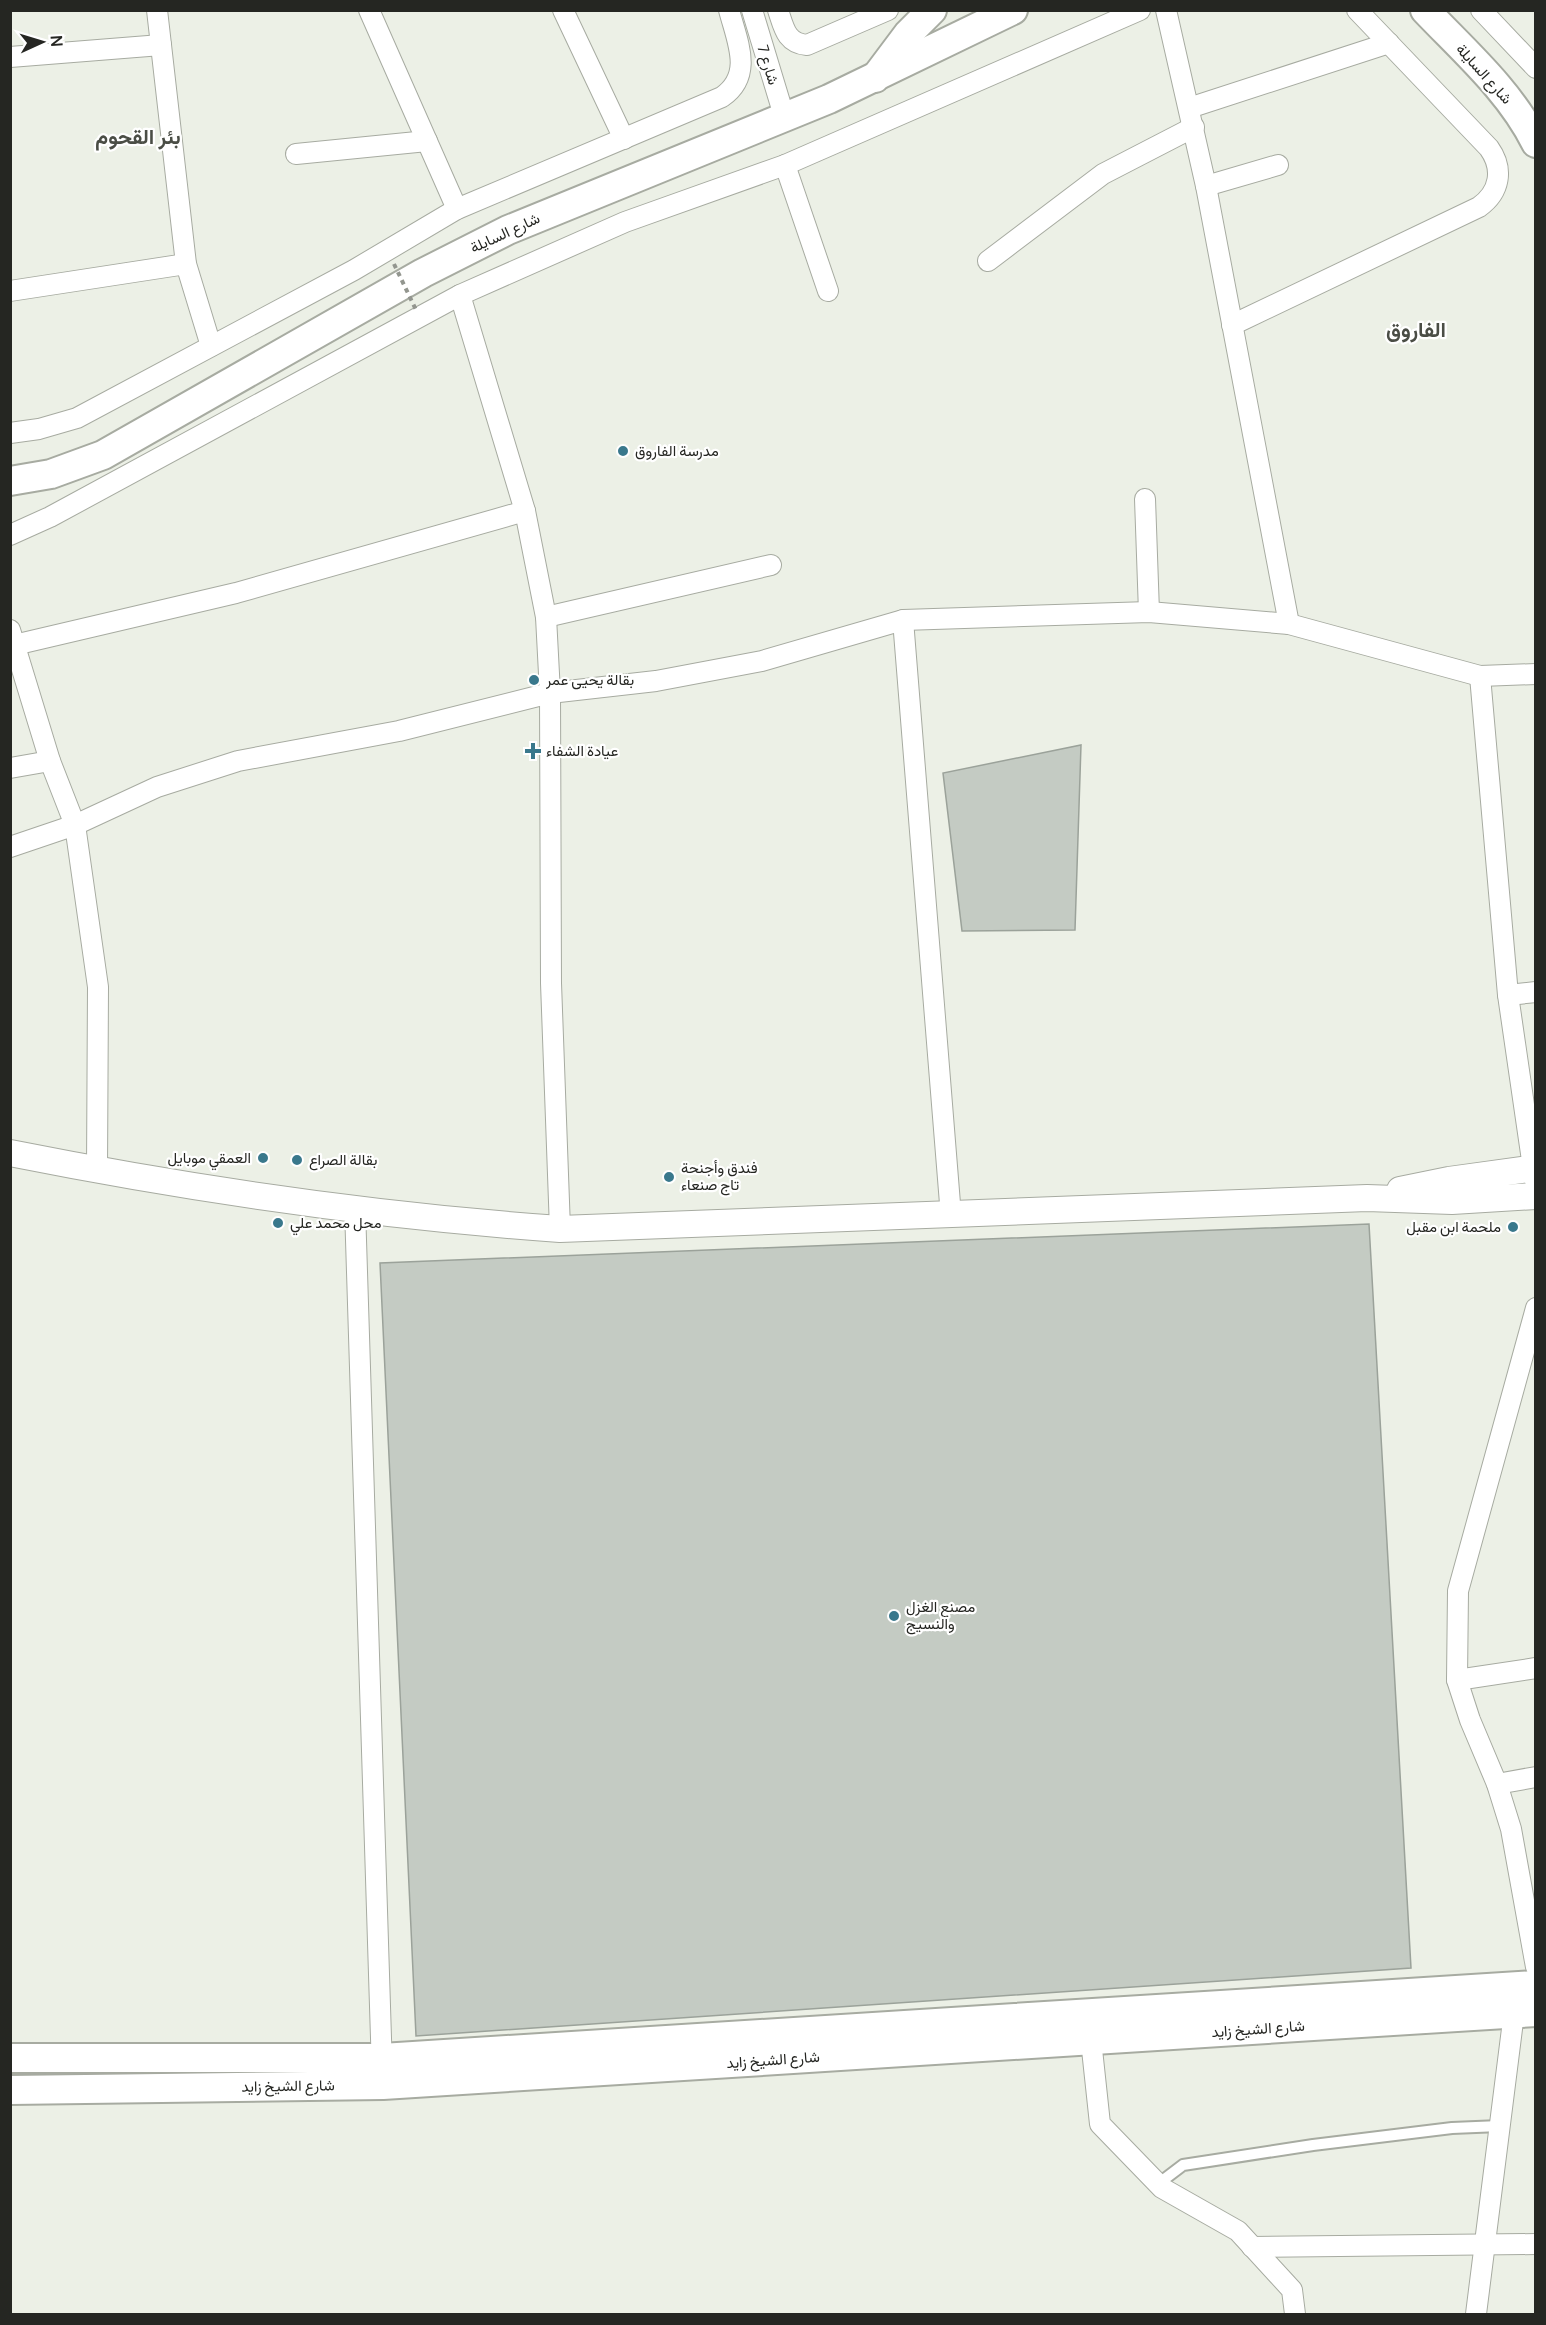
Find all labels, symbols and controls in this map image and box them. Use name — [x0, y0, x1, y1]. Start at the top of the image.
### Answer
north arrow — [12, 12, 72, 72]
text: N — [46, 34, 68, 47]
street label: شارع السايلة — [1451, 39, 1517, 109]
street label: شارع 7 — [752, 42, 785, 88]
district label: بئر القحوم — [95, 122, 181, 151]
street label: شارع السايلة — [466, 207, 544, 259]
district label: الفاروق — [1386, 315, 1446, 343]
place label: مدرسة الفاروق — [635, 440, 719, 461]
marker: مدرسة الفاروق — [616, 444, 630, 458]
place label: بقالة يحيى عمر — [545, 669, 634, 690]
marker: بقالة يحيى عمر — [527, 673, 541, 687]
place label: عيادة الشفاء — [546, 740, 618, 761]
marker: عيادة الشفاء — [524, 742, 542, 760]
place label: العمقي موبايل — [168, 1147, 251, 1171]
place label: بقالة الصراع — [309, 1149, 377, 1171]
marker: العمقي موبايل — [256, 1151, 270, 1165]
marker: بقالة الصراع — [290, 1153, 304, 1167]
place label: فندق وأجنحة تاج صنعاء — [681, 1157, 758, 1196]
marker: فندق وأجنحة تاج صنعاء — [662, 1170, 676, 1184]
place label: محل محمد علي — [290, 1212, 381, 1236]
marker: محل محمد علي — [271, 1216, 285, 1230]
place label: ملحمة ابن مقبل — [1406, 1216, 1501, 1237]
marker: ملحمة ابن مقبل — [1506, 1220, 1520, 1234]
place label: مصنع الغزل والنسيج — [906, 1596, 975, 1635]
marker: مصنع الغزل والنسيج — [887, 1609, 901, 1623]
street label: شارع الشيخ زايد — [1211, 2015, 1306, 2043]
street label: شارع الشيخ زايد — [726, 2046, 821, 2074]
street label: شارع الشيخ زايد — [241, 2074, 335, 2098]

